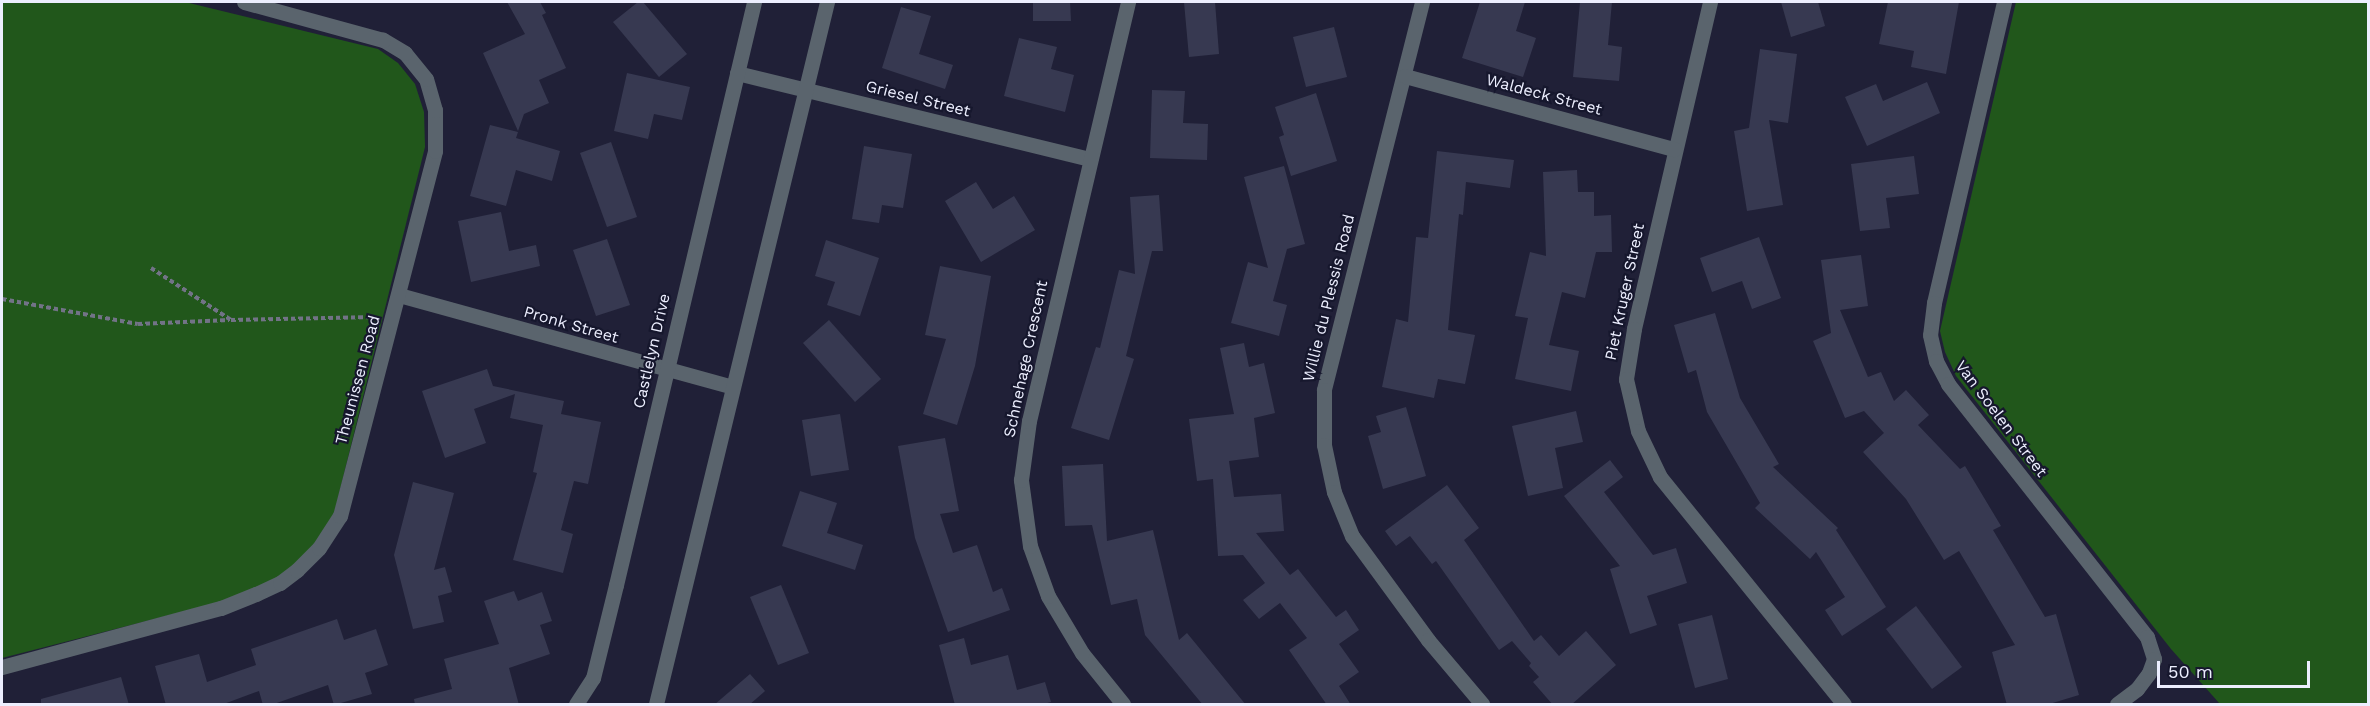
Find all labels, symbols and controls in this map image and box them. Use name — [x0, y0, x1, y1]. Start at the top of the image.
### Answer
street label: Waldeck Street — [1484, 70, 1604, 120]
street label: Griesel Street — [863, 77, 973, 121]
street label: Willie du Plessis Road — [1299, 212, 1359, 384]
street label: Piet Kruger Street — [1601, 222, 1649, 362]
street label: Schnehage Crescent — [1000, 279, 1052, 439]
street label: Castlelyn Drive — [629, 292, 675, 410]
street label: Pronk Street — [521, 302, 621, 348]
street label: Theunissen Road — [332, 313, 384, 447]
street label: Van Soelen Street — [1951, 357, 2051, 481]
scale bar — [2160, 649, 2313, 687]
text: 50 m — [2168, 661, 2213, 682]

